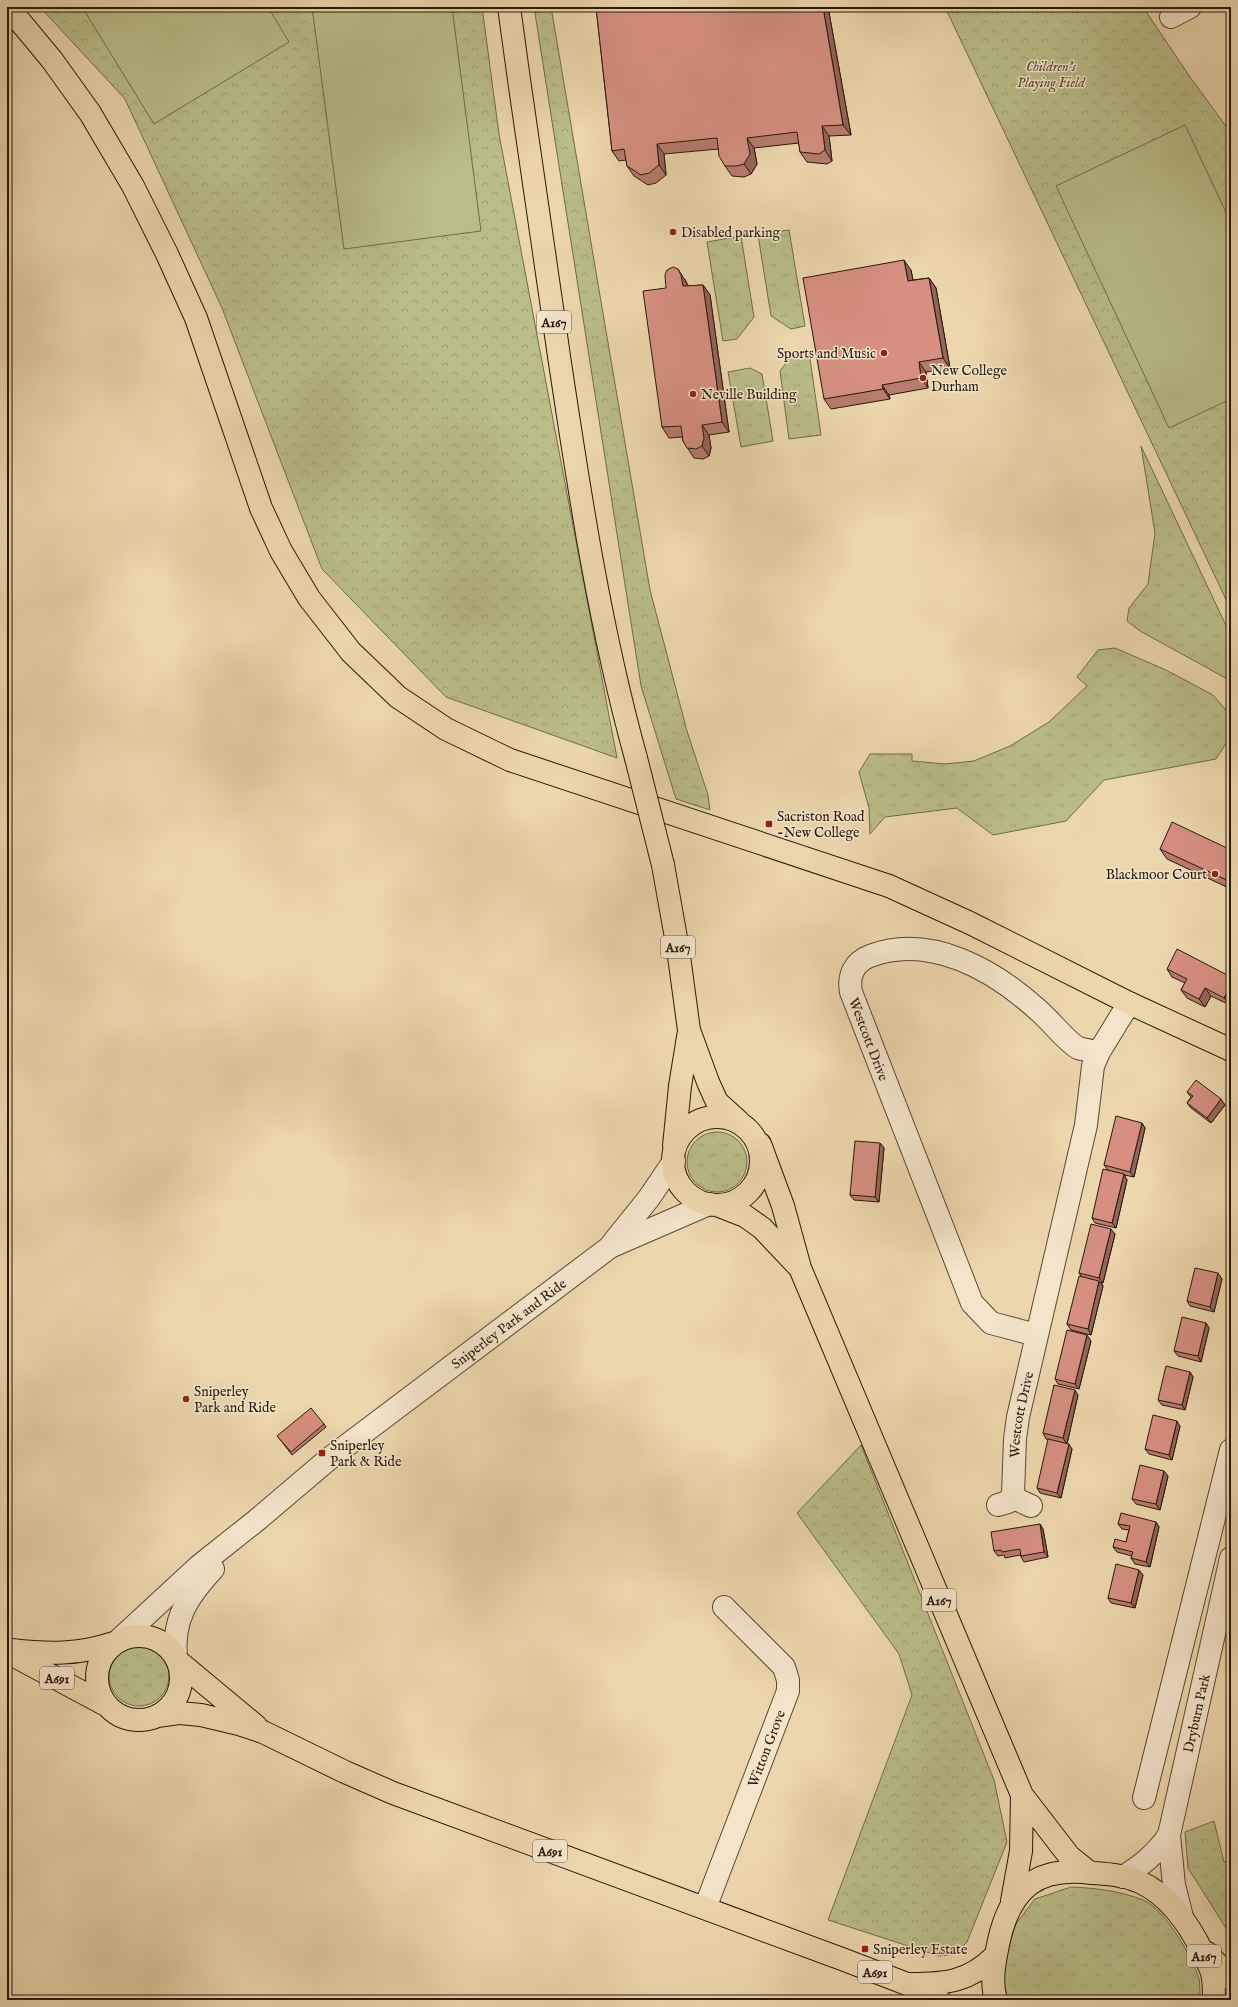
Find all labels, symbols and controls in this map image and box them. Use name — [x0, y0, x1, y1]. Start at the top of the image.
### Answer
park label: Children's Playing Field — [1017, 58, 1086, 93]
place label: Disabled parking — [681, 224, 781, 242]
marker: Disabled parking — [668, 227, 678, 237]
road number: A167 — [537, 311, 571, 333]
place label: Sports and Music — [777, 345, 876, 363]
marker: Sports and Music — [879, 348, 889, 358]
place label: New College Durham — [931, 362, 1008, 396]
marker: New College Durham — [918, 373, 928, 383]
place label: Neville Building — [701, 386, 797, 404]
marker: Neville Building — [688, 389, 698, 399]
place label: Sacriston Road -New College — [777, 808, 865, 842]
marker: Sacriston Road -New College — [764, 819, 774, 829]
place label: Blackmoor Court — [1106, 866, 1207, 884]
marker: Blackmoor Court — [1210, 869, 1220, 879]
road number: A167 — [661, 936, 695, 958]
street label: Westcott Drive — [844, 995, 892, 1084]
street label: Sniperley Park and Ride — [448, 1275, 571, 1373]
street label: Westcott Drive — [1006, 1369, 1038, 1458]
place label: Sniperley Park and Ride — [194, 1383, 276, 1417]
marker: Sniperley Park and Ride — [181, 1394, 191, 1404]
place label: Sniperley Park & Ride — [330, 1437, 402, 1471]
marker: Sniperley Park & Ride — [317, 1448, 327, 1458]
road number: A167 — [922, 1589, 956, 1611]
road number: A691 — [40, 1667, 74, 1689]
street label: Dryburn Park — [1180, 1672, 1215, 1755]
street label: Witton Grove — [744, 1707, 790, 1790]
road number: A691 — [533, 1840, 567, 1862]
place label: Sniperley Estate — [873, 1941, 968, 1959]
marker: Sniperley Estate — [860, 1944, 870, 1954]
road number: A167 — [1187, 1945, 1221, 1967]
road number: A691 — [858, 1961, 892, 1983]

